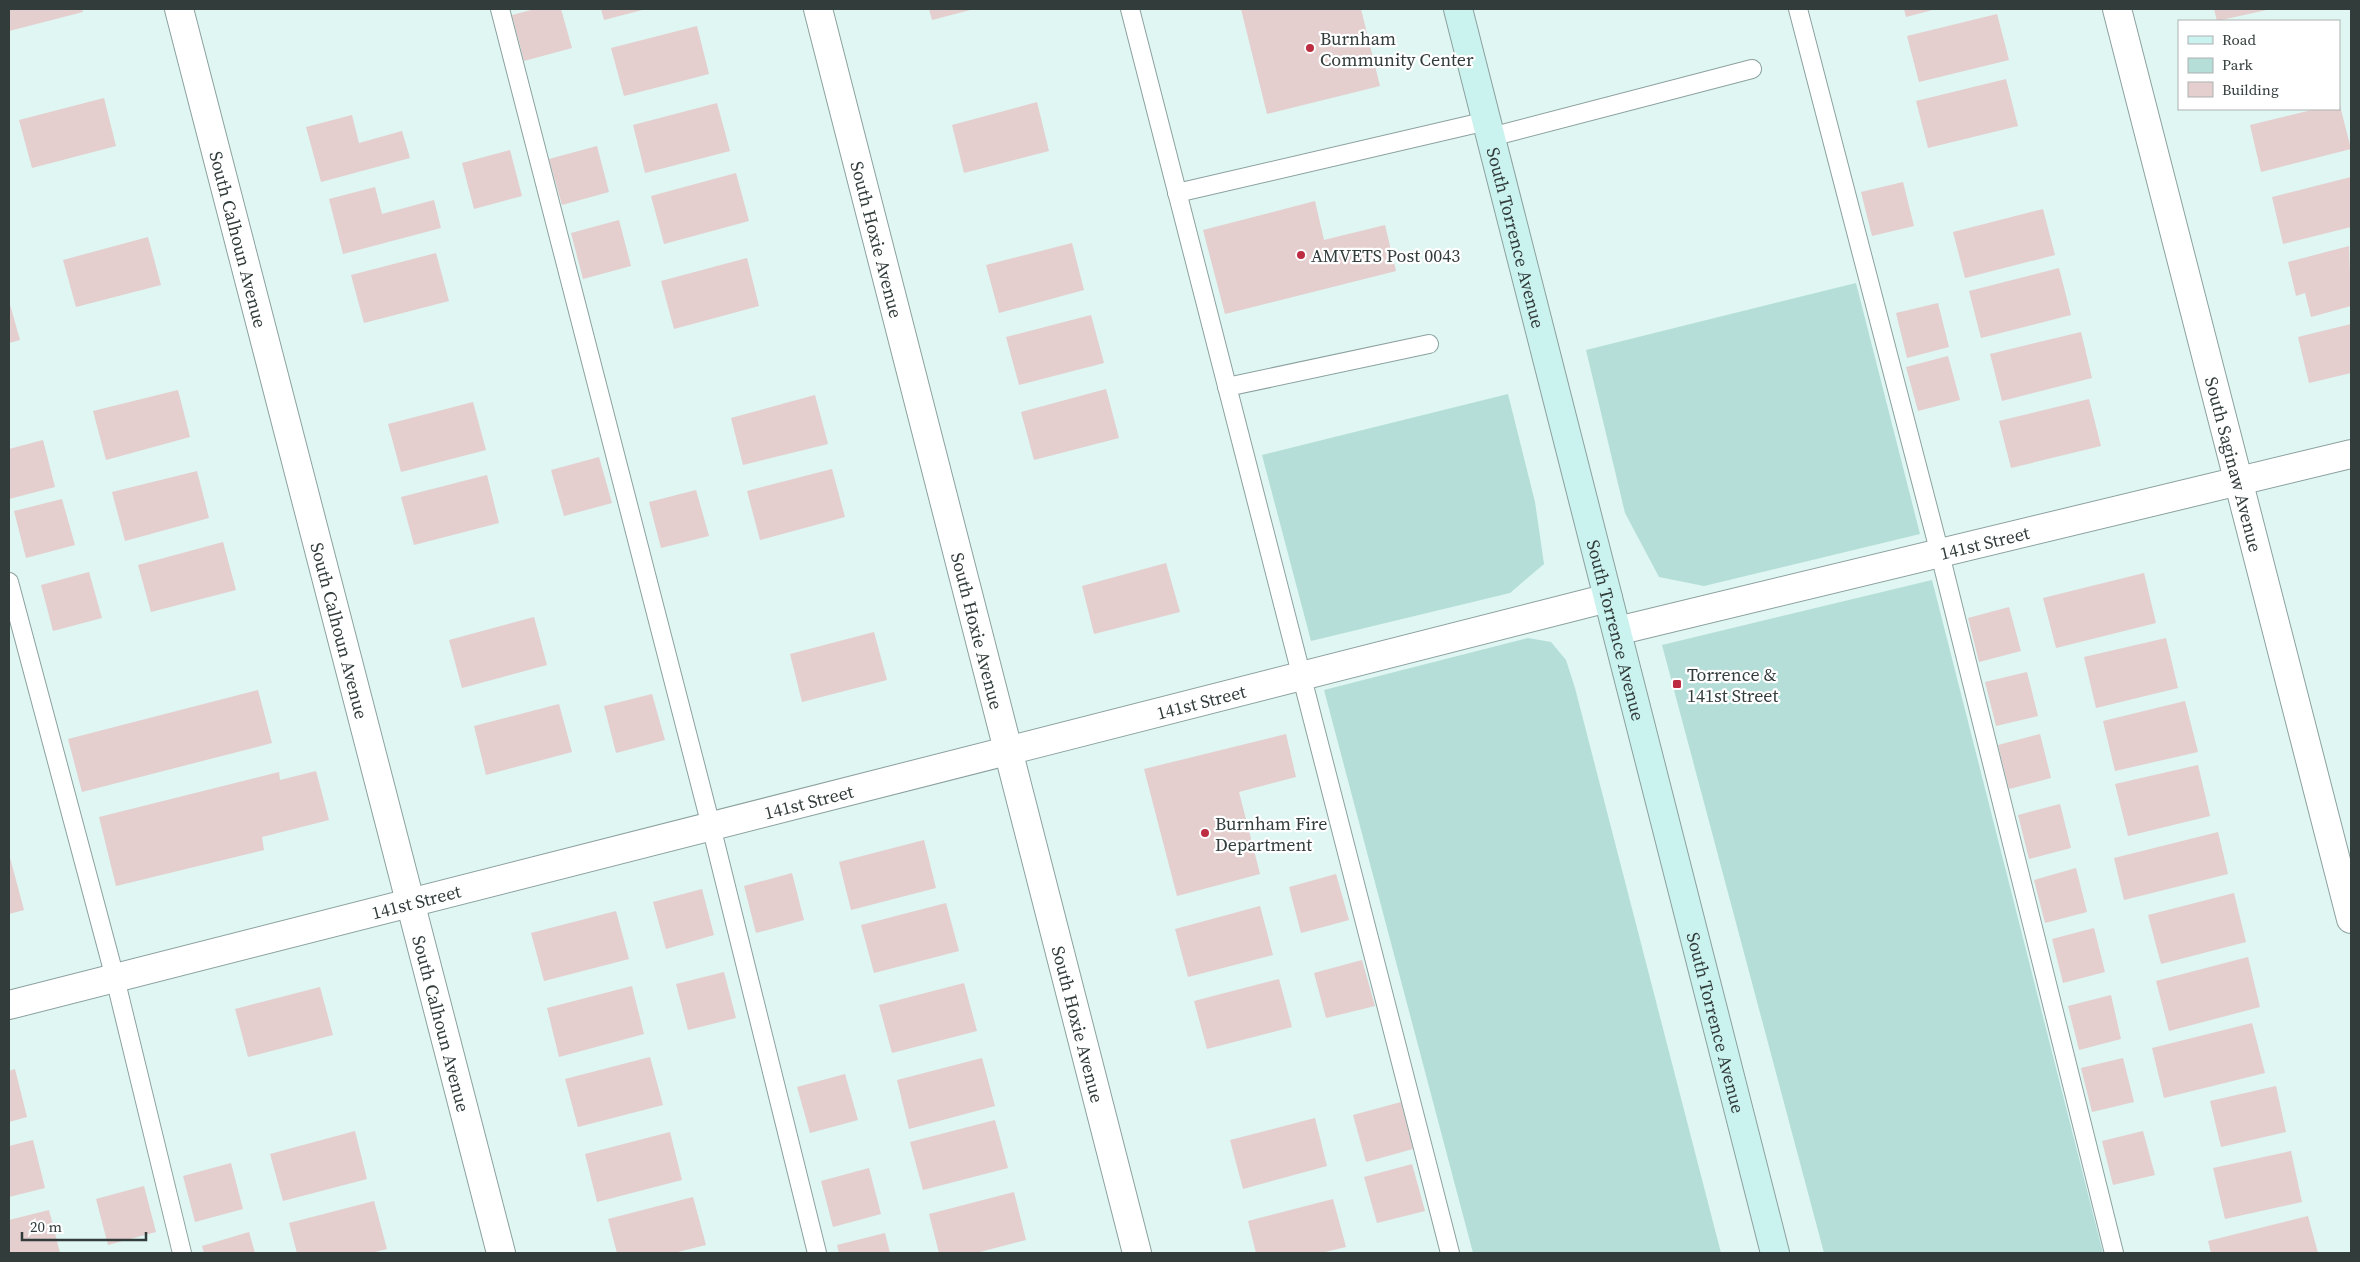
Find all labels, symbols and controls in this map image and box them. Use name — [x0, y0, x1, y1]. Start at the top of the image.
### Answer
legend — [2178, 20, 2340, 110]
place label: Burnham Community Center — [1320, 26, 1474, 72]
text: Road — [2222, 29, 2256, 50]
marker: Burnham Community Center — [1304, 42, 1316, 54]
text: Park — [2222, 54, 2254, 75]
text: Building — [2222, 79, 2279, 100]
street label: South Torrence Avenue — [1481, 145, 1551, 331]
street label: South Calhoun Avenue — [204, 148, 273, 330]
street label: South Hoxie Avenue — [845, 158, 909, 321]
place label: AMVETS Post 0043 — [1311, 243, 1460, 268]
marker: AMVETS Post 0043 — [1295, 249, 1307, 261]
street label: South Saginaw Avenue — [2200, 374, 2269, 554]
street label: 141st Street — [1937, 519, 2032, 565]
street label: South Torrence Avenue — [1581, 537, 1651, 723]
street label: South Calhoun Avenue — [305, 540, 375, 722]
street label: South Hoxie Avenue — [945, 550, 1010, 712]
place label: Torrence & 141st Street — [1687, 662, 1779, 708]
street label: 141st Street — [1154, 678, 1249, 725]
marker: Torrence & 141st Street — [1671, 678, 1683, 690]
street label: 141st Street — [761, 778, 856, 825]
place label: Burnham Fire Department — [1215, 811, 1327, 857]
marker: Burnham Fire Department — [1199, 827, 1211, 839]
street label: 141st Street — [369, 878, 464, 925]
street label: South Torrence Avenue — [1681, 929, 1751, 1116]
street label: South Calhoun Avenue — [407, 933, 476, 1115]
street label: South Hoxie Avenue — [1046, 943, 1110, 1105]
scale bar — [22, 1210, 146, 1242]
text: 20 m — [30, 1216, 62, 1237]

